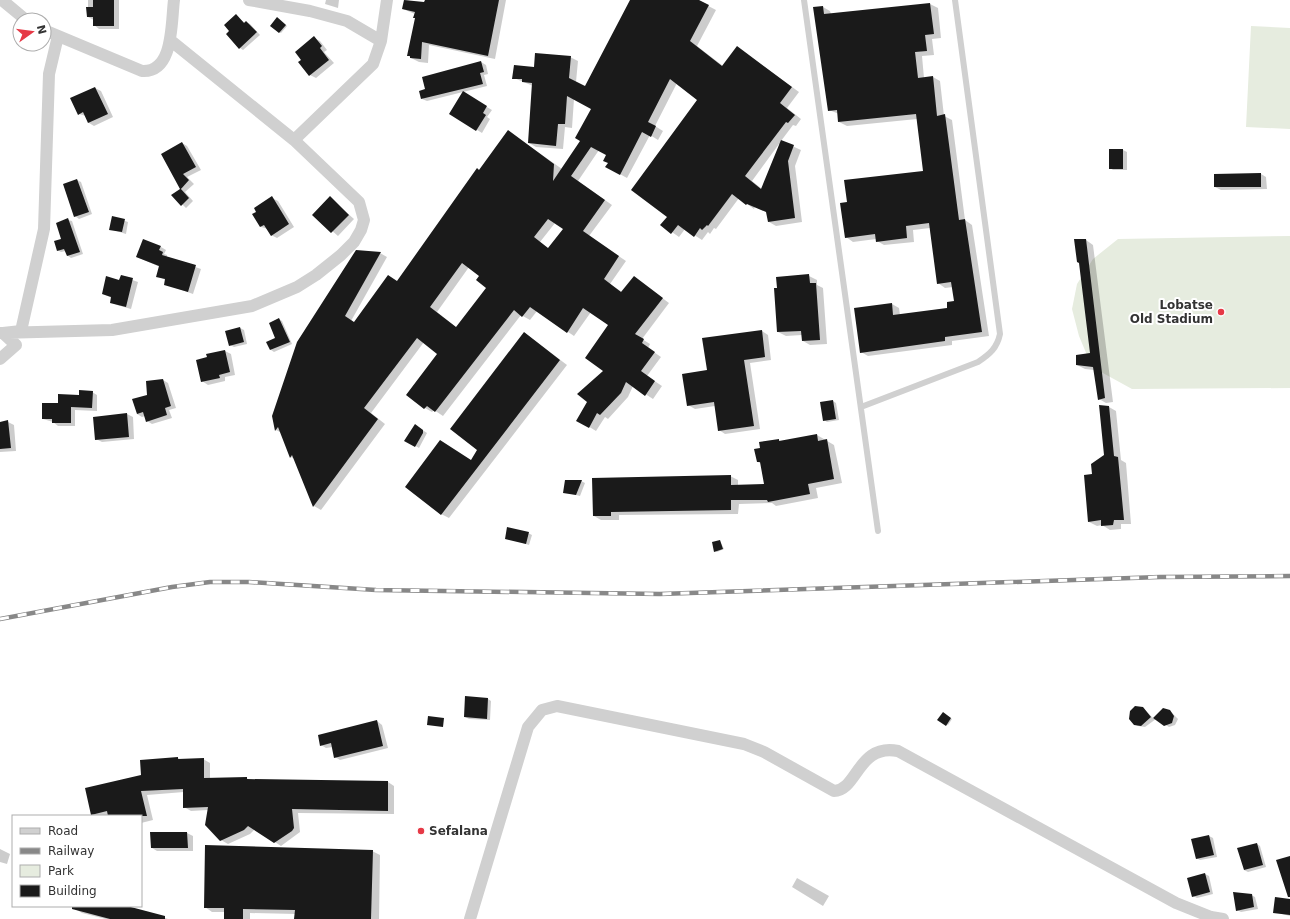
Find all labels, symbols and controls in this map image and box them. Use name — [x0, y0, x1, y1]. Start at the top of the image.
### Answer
north arrow — [12, 12, 52, 52]
text: N — [34, 24, 49, 36]
place label: Lobatse Old Stadium — [1130, 298, 1213, 326]
marker: Lobatse Old Stadium — [1216, 307, 1226, 317]
legend — [12, 815, 142, 907]
text: Road — [48, 824, 78, 838]
place label: Sefalana — [429, 824, 488, 838]
marker: Sefalana — [416, 826, 426, 836]
text: Railway — [48, 844, 94, 858]
text: Park — [48, 864, 74, 878]
text: Building — [48, 884, 97, 898]

